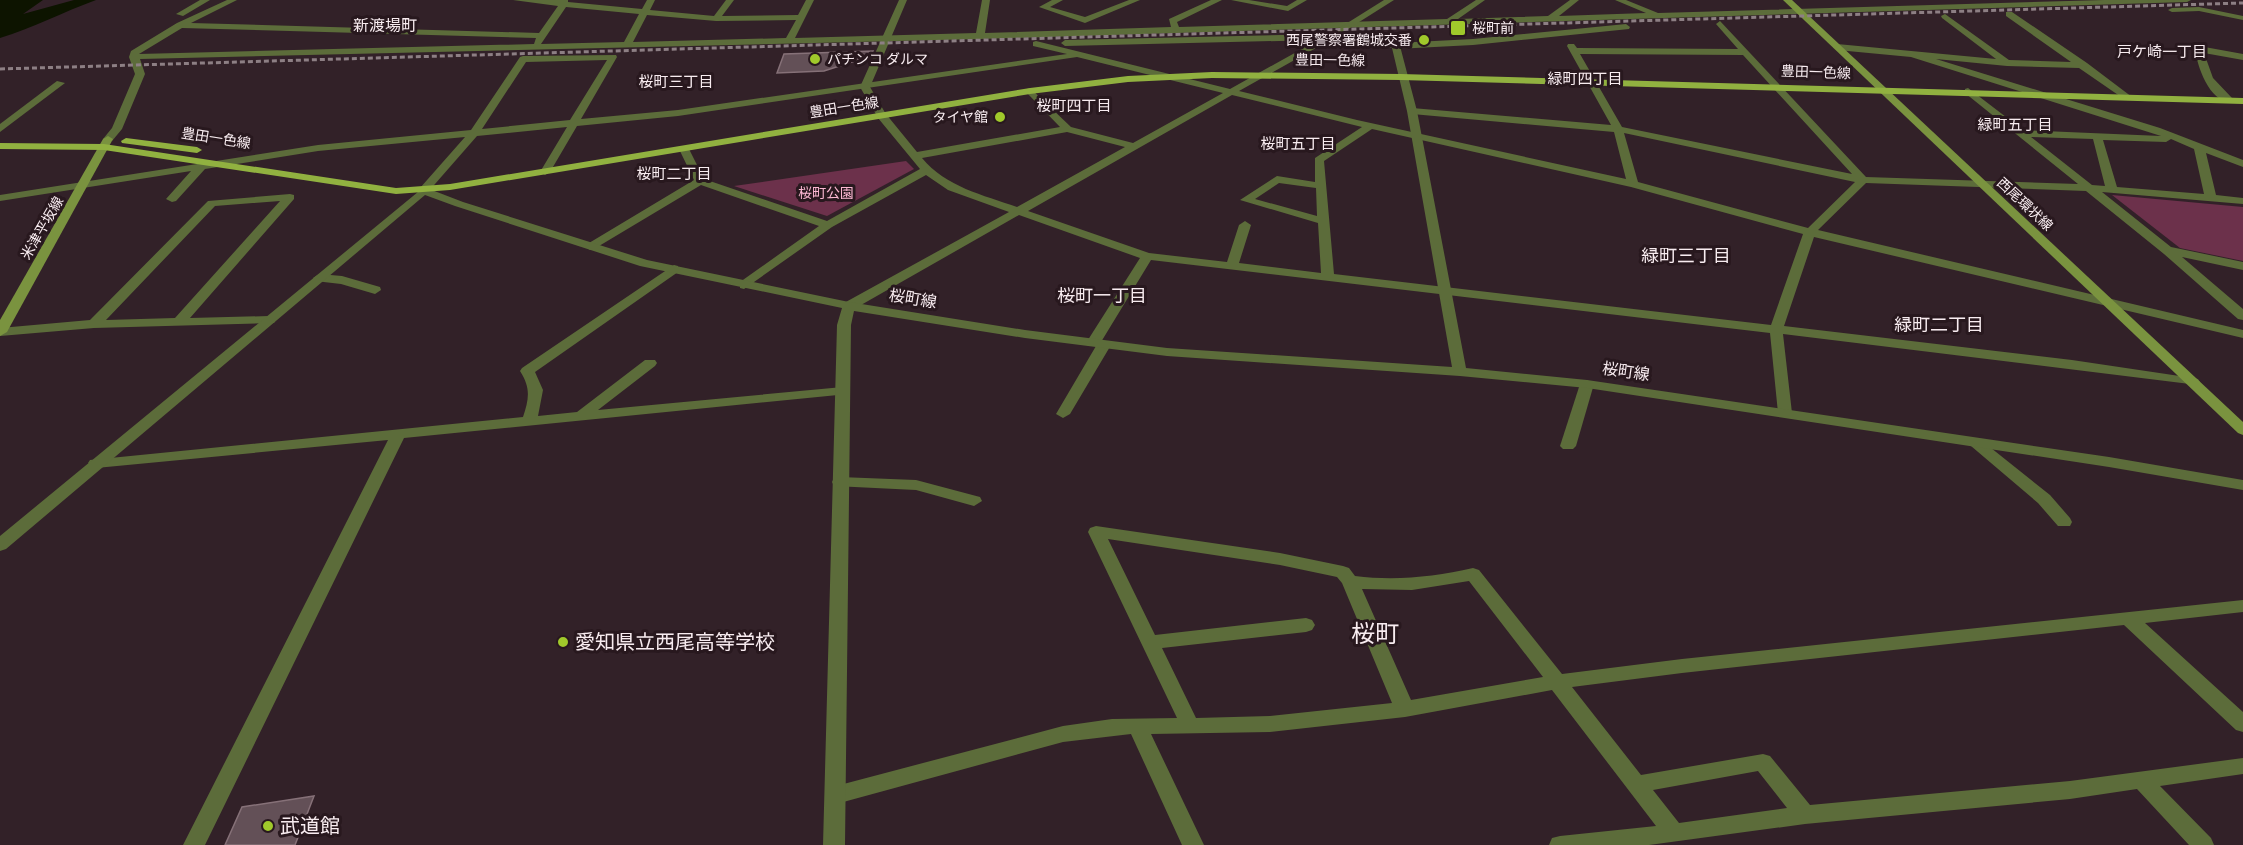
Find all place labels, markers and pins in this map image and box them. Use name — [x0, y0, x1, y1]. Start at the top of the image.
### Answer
marker: 桜町前 — [1449, 19, 1467, 37]
place label: 桜町前 — [1472, 20, 1514, 37]
place label: 西尾警察署鶴城交番 — [1286, 32, 1412, 49]
marker: 西尾警察署鶴城交番 — [1417, 33, 1431, 47]
place label: パチンコ ダルマ — [827, 51, 928, 68]
marker: パチンコ ダルマ — [808, 52, 822, 66]
place label: タイヤ館 — [932, 109, 988, 126]
marker: タイヤ館 — [993, 110, 1007, 124]
place label: 愛知県立西尾高等学校 — [575, 630, 775, 655]
marker: 愛知県立西尾高等学校 — [556, 635, 570, 649]
place label: 武道館 — [280, 814, 340, 839]
marker: 武道館 — [261, 819, 275, 833]

